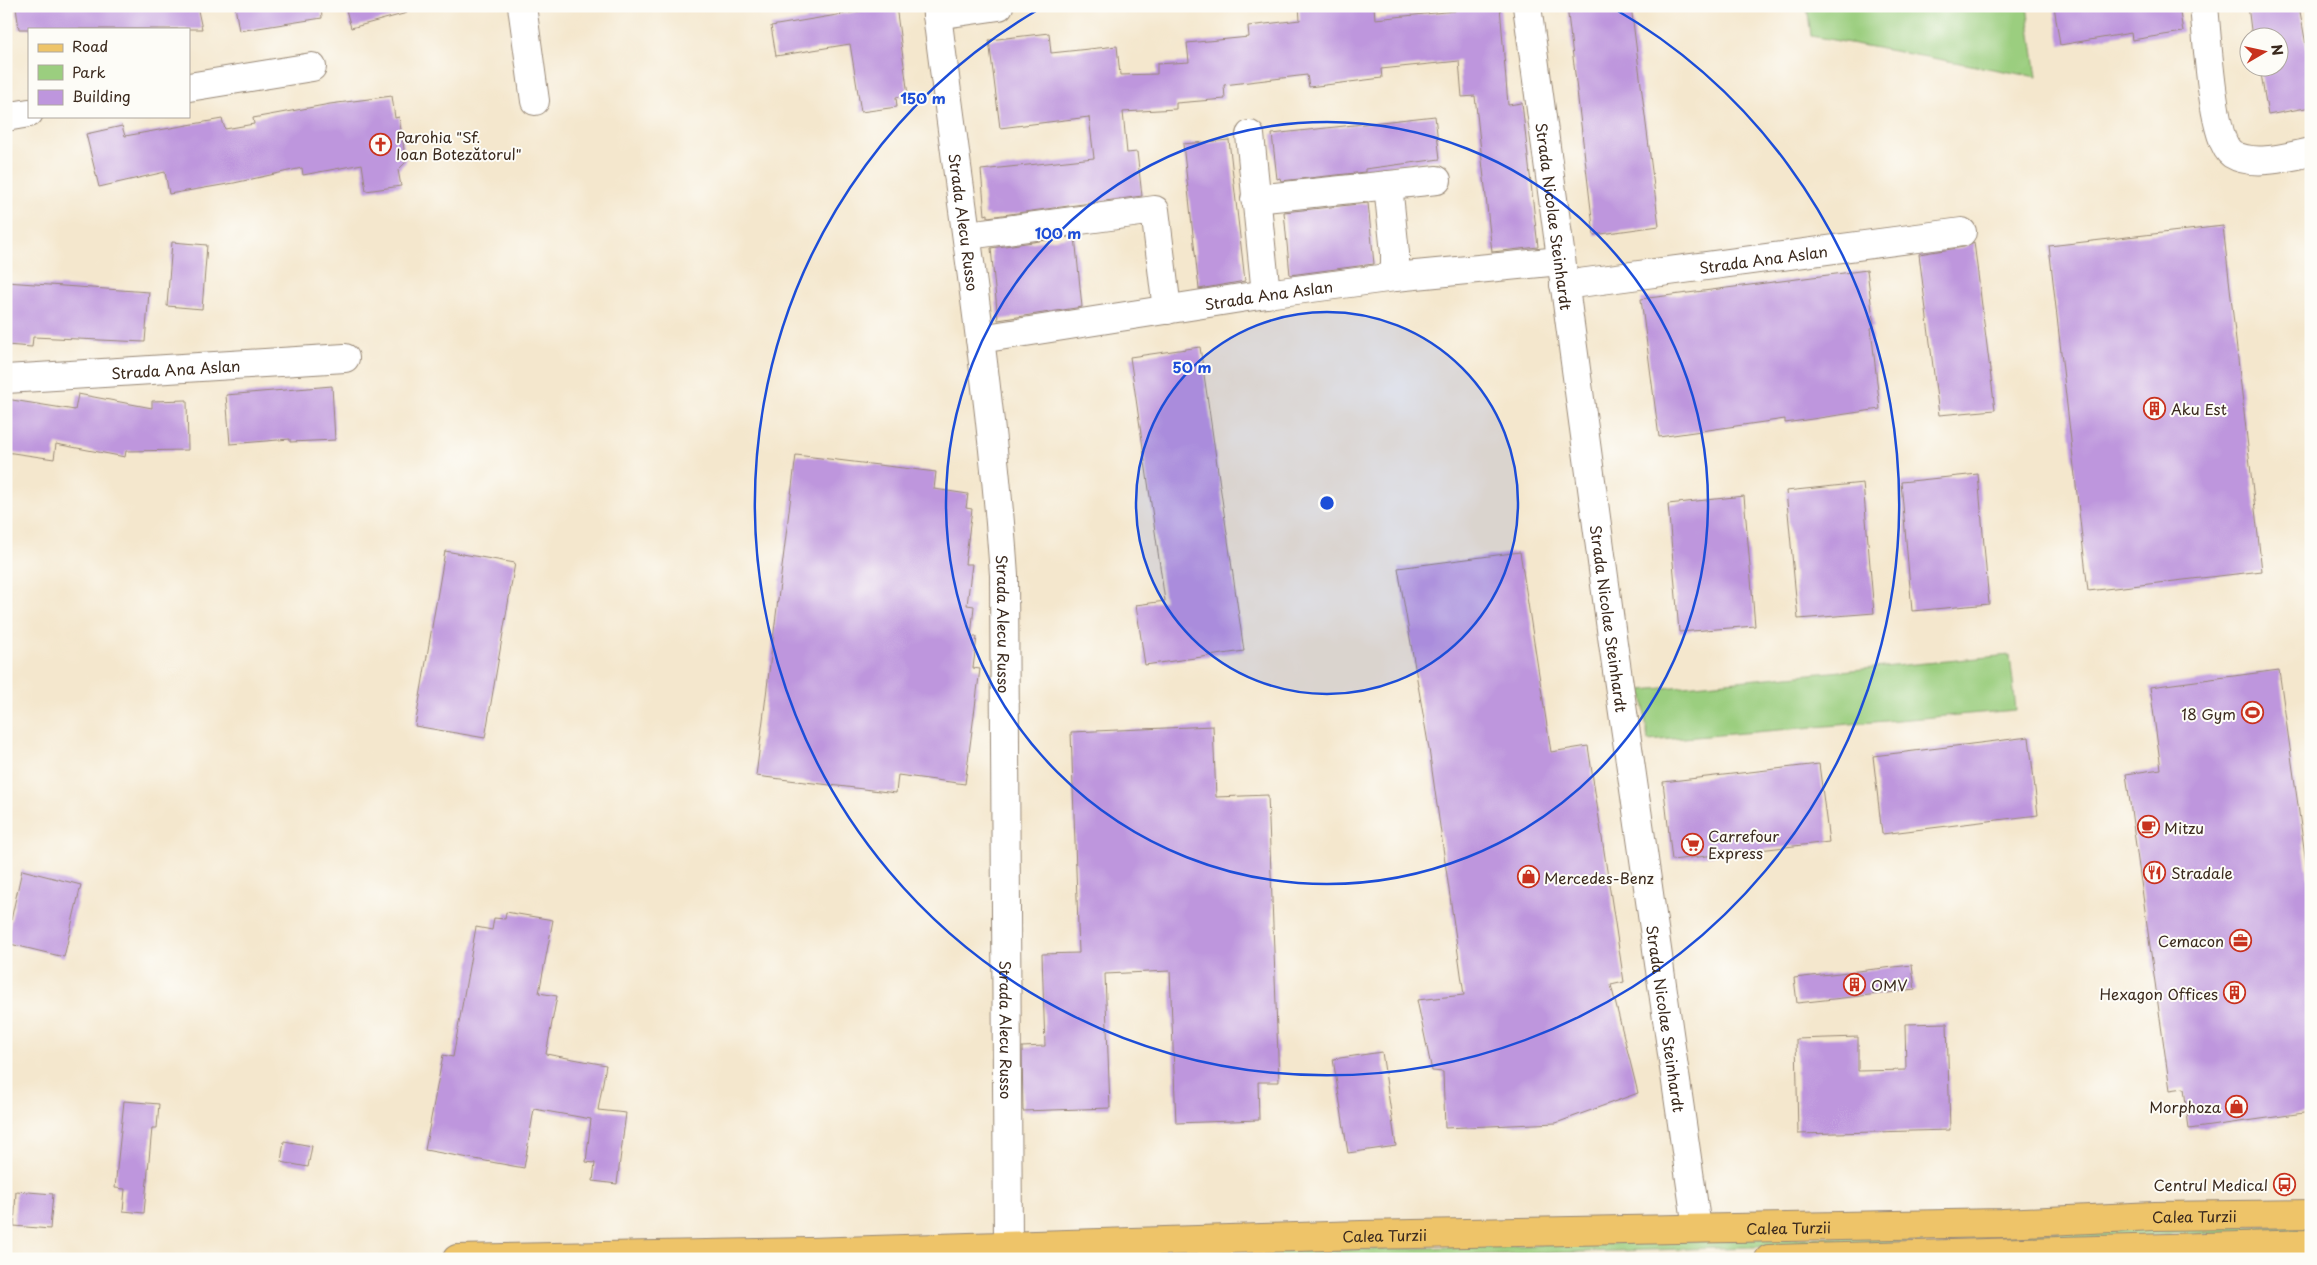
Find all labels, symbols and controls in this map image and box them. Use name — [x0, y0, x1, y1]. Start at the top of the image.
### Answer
legend — [28, 28, 190, 118]
north arrow — [2240, 28, 2290, 78]
text: Road — [72, 34, 108, 57]
text: N — [2266, 43, 2289, 57]
text: Park — [72, 60, 106, 83]
text: Building — [72, 84, 131, 107]
text: 150 m — [900, 86, 946, 109]
street label: Strada Nicolae Steinhardt — [1531, 121, 1579, 311]
place label: Parohia "Sf. Ioan Botezătorul" — [396, 125, 522, 165]
church icon: Parohia "Sf. Ioan Botezătorul" — [368, 133, 392, 157]
street label: Strada Alecu Russo — [944, 152, 985, 292]
text: 100 m — [1035, 221, 1081, 244]
street label: Strada Ana Aslan — [1698, 239, 1829, 278]
street label: Strada Ana Aslan — [1203, 274, 1334, 315]
street label: Strada Ana Aslan — [110, 353, 241, 384]
text: 50 m — [1173, 355, 1211, 378]
building icon: Aku Est — [2143, 396, 2167, 420]
place label: Aku Est — [2171, 397, 2227, 420]
centre of rings — [1318, 494, 1336, 512]
street label: Strada Nicolae Steinhardt — [1585, 523, 1634, 714]
street label: Strada Alecu Russo — [991, 554, 1016, 693]
sports icon: 18 Gym — [2240, 701, 2264, 725]
place label: 18 Gym — [2181, 702, 2236, 725]
cafe icon: Mitzu — [2136, 815, 2160, 839]
place label: Mitzu — [2164, 816, 2204, 839]
place label: Carrefour Express — [1708, 824, 1779, 864]
supermarket icon: Carrefour Express — [1680, 832, 1704, 856]
restaurant icon: Stradale — [2143, 860, 2167, 884]
place label: Stradale — [2171, 861, 2233, 884]
shop icon: Mercedes-Benz — [1516, 865, 1540, 889]
place label: Mercedes-Benz — [1544, 866, 1654, 889]
street label: Strada Nicolae Steinhardt — [1642, 923, 1691, 1114]
office icon: Cemacon — [2228, 928, 2252, 952]
place label: Cemacon — [2158, 929, 2224, 952]
street label: Strada Alecu Russo — [995, 960, 1019, 1099]
building icon: OMV — [1843, 972, 1867, 996]
place label: OMV — [1871, 973, 1907, 996]
building icon: Hexagon Offices — [2222, 981, 2246, 1005]
place label: Hexagon Offices — [2099, 982, 2218, 1005]
shop icon: Morphoza — [2225, 1094, 2249, 1118]
place label: Morphoza — [2149, 1095, 2222, 1118]
bus stop icon: Centrul Medical — [2272, 1172, 2296, 1196]
place label: Centrul Medical — [2154, 1173, 2268, 1196]
street label: Calea Turzii — [2152, 1203, 2237, 1228]
street label: Calea Turzii — [1746, 1215, 1831, 1239]
street label: Calea Turzii — [1342, 1222, 1427, 1247]

